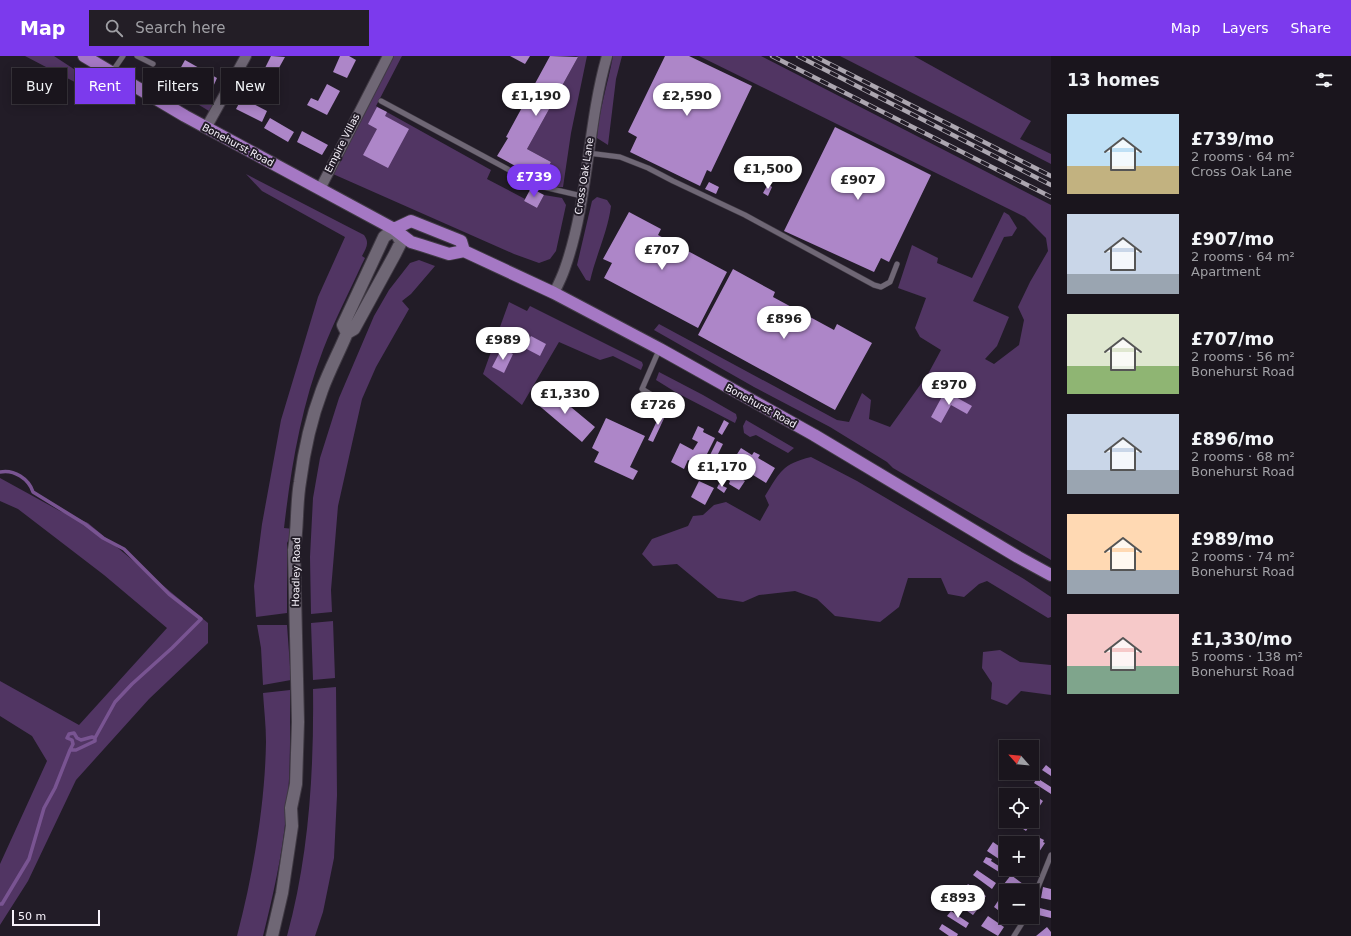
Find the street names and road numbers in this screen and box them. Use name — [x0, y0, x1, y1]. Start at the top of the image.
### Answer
street label: Empire Villas — [322, 112, 362, 174]
street label: Bonehurst Road — [200, 121, 276, 169]
street label: Cross Oak Lane — [572, 137, 596, 215]
street label: Bonehurst Road — [723, 382, 799, 430]
street label: Hoadley Road — [290, 537, 302, 607]

